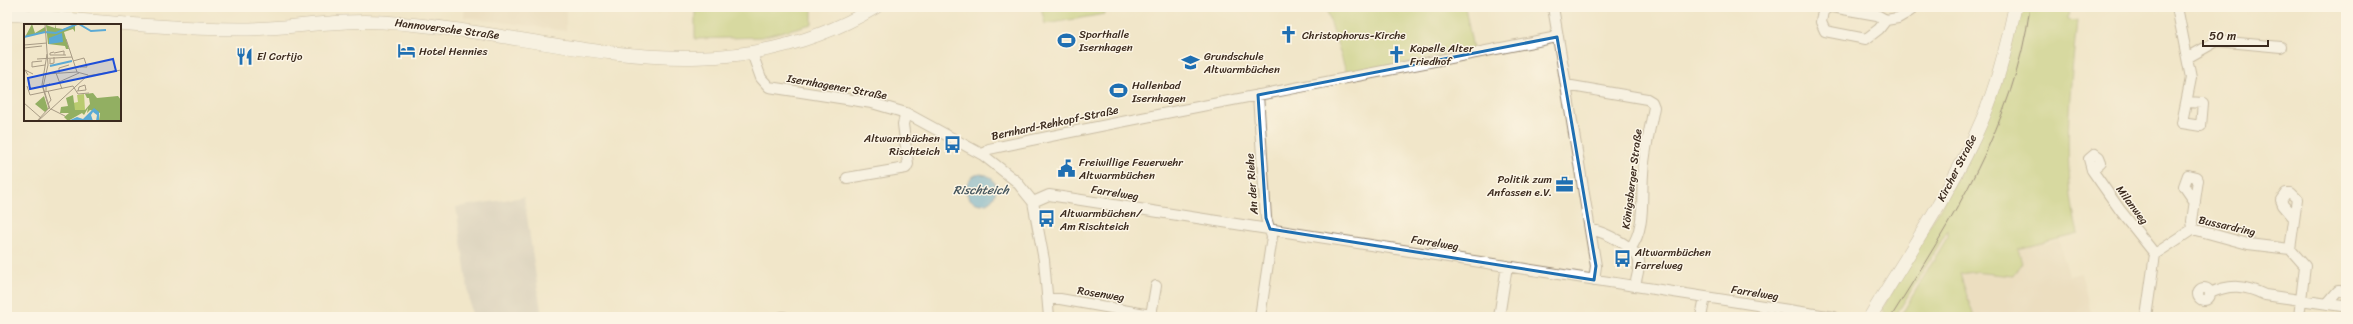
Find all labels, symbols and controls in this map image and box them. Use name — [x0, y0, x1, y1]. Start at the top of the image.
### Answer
street label: Hannoversche Straße — [394, 13, 501, 45]
scale bar — [2203, 22, 2268, 48]
inset map — [24, 24, 121, 121]
place label: Sporthalle Isernhagen — [1078, 25, 1133, 57]
church icon: Christophorus-Kirche — [1279, 25, 1299, 45]
text: 50 m — [2209, 25, 2236, 47]
place label: Christophorus-Kirche — [1302, 26, 1406, 45]
sports icon: Sporthalle Isernhagen — [1056, 30, 1076, 50]
place label: Kapelle Alter Friedhof — [1410, 39, 1474, 71]
hotel icon: Hotel Hennies — [396, 41, 416, 61]
place label: Hotel Hennies — [419, 42, 489, 61]
church icon: Kapelle Alter Friedhof — [1387, 44, 1407, 64]
restaurant icon: El Cortijo — [234, 46, 254, 66]
place label: El Cortijo — [257, 47, 303, 66]
place label: Grundschule Altwarmbüchen — [1203, 47, 1280, 79]
school or university icon: Grundschule Altwarmbüchen — [1181, 52, 1201, 72]
street label: Isernhagener Straße — [784, 69, 889, 105]
place label: Hallenbad Isernhagen — [1131, 76, 1186, 108]
sports icon: Hallenbad Isernhagen — [1109, 81, 1129, 101]
street label: Bernhard-Rehkopf-Straße — [990, 100, 1121, 146]
street label: Königsberger Straße — [1616, 128, 1648, 230]
place label: Altwarmbüchen Rischteich — [863, 129, 940, 161]
street label: Kircher Straße — [1932, 131, 1982, 205]
bus stop icon: Altwarmbüchen Rischteich — [943, 134, 963, 154]
street label: An der Riehe — [1240, 152, 1264, 216]
place label: Freiwillige Feuerwehr Altwarmbüchen — [1078, 153, 1184, 185]
public building icon: Freiwillige Feuerwehr Altwarmbüchen — [1056, 158, 1076, 178]
place label: Politik zum Anfassen e.V. — [1486, 170, 1553, 202]
office icon: Politik zum Anfassen e.V. — [1555, 175, 1575, 195]
water label: Rischteich — [953, 179, 1010, 201]
street label: Farrelweg — [1090, 180, 1141, 206]
street label: Milanweg — [2111, 181, 2153, 229]
place label: Altwarmbüchen/ Am Rischteich — [1059, 204, 1143, 236]
bus stop icon: Altwarmbüchen/ Am Rischteich — [1037, 209, 1057, 229]
street label: Bussardring — [2197, 210, 2258, 242]
street label: Farrelweg — [1410, 230, 1461, 256]
place label: Altwarmbüchen Farrelweg — [1634, 243, 1711, 275]
bus stop icon: Altwarmbüchen Farrelweg — [1612, 248, 1632, 268]
street label: Farrelweg — [1730, 280, 1781, 306]
street label: Rosenweg — [1076, 281, 1126, 307]

